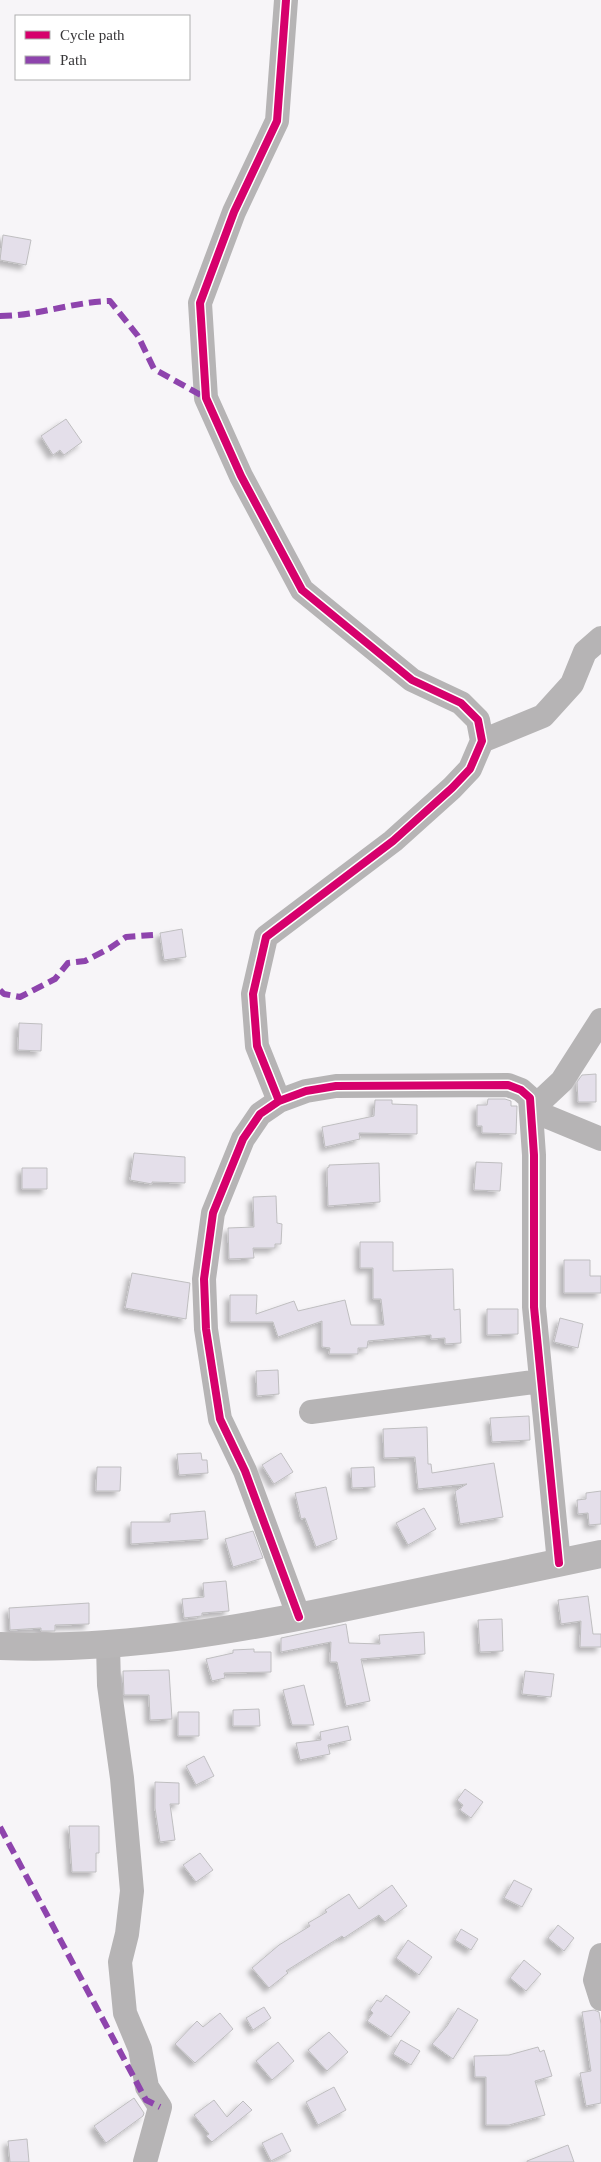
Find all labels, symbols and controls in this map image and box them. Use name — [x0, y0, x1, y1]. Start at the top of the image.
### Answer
legend — [15, 15, 190, 80]
text: Cycle path — [60, 27, 125, 43]
text: Path — [60, 52, 87, 68]

